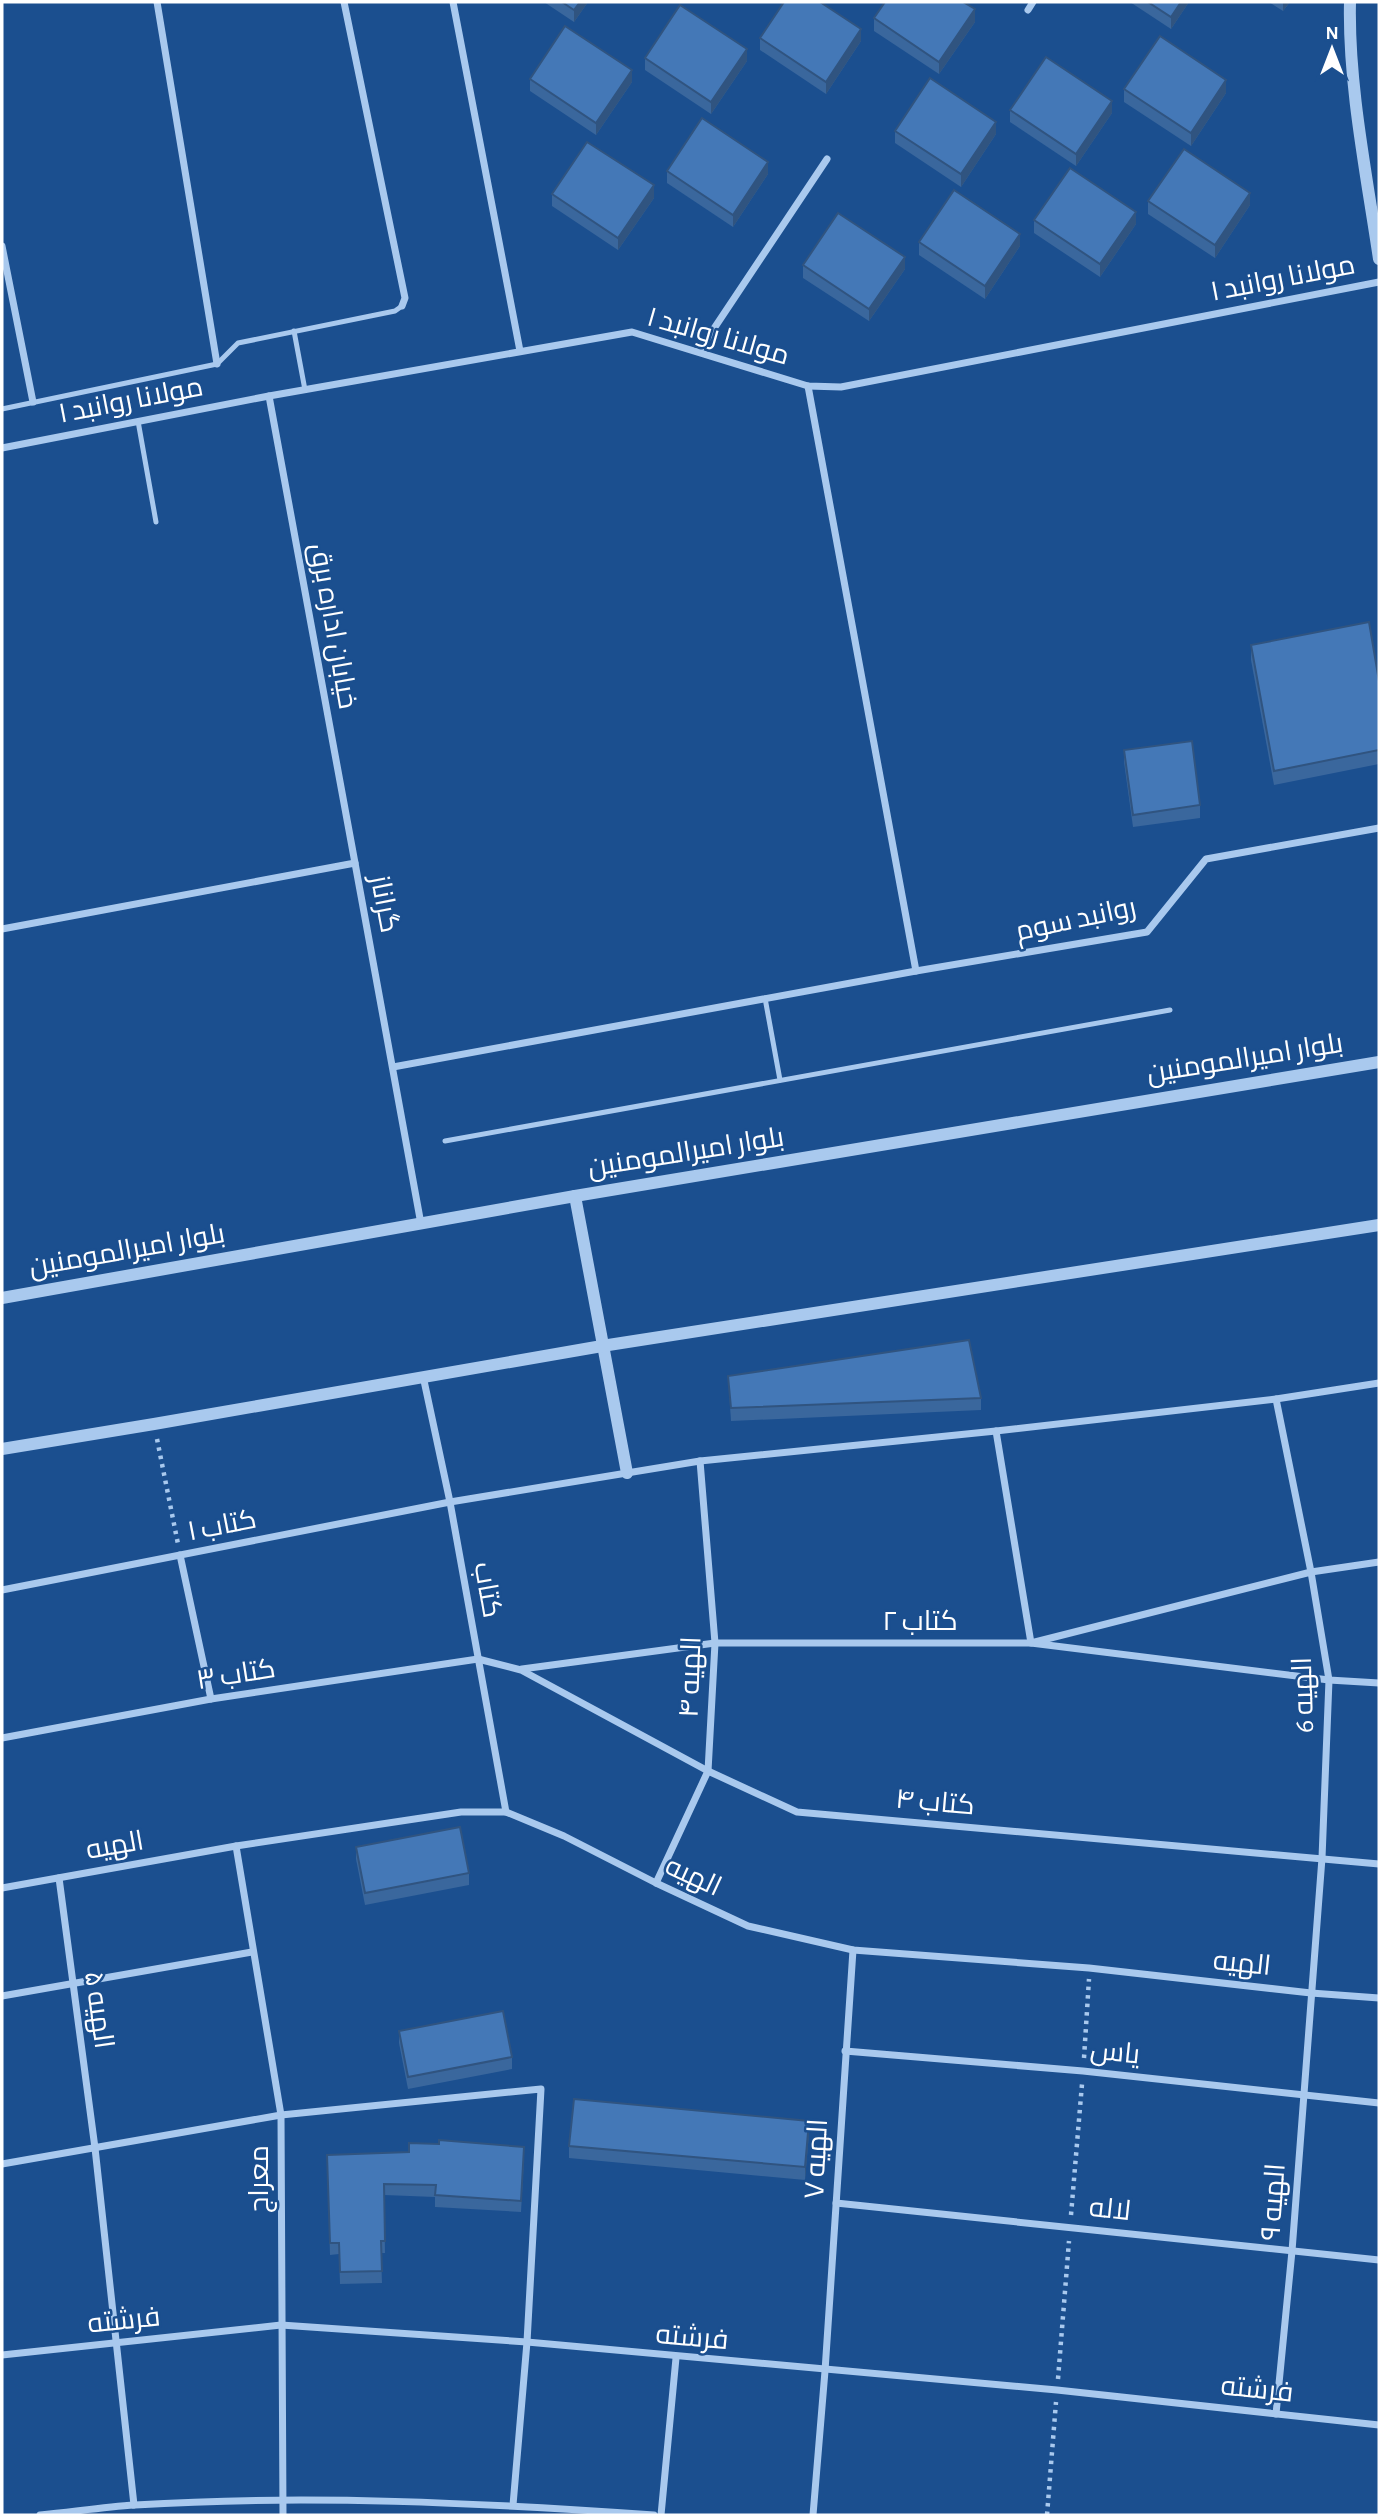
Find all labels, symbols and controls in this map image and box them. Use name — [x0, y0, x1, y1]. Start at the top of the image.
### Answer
north arrow — [1297, 14, 1367, 84]
text: N — [1325, 24, 1339, 43]
street label: مولانا روانبد ۱ — [1208, 251, 1358, 307]
street label: مولانا روانبد ۱ — [644, 303, 792, 371]
street label: مولانا روانبد ۱ — [56, 373, 206, 429]
street label: خیابان اداره برق — [304, 541, 361, 711]
street label: گراناز — [364, 871, 403, 935]
street label: روانبد سوم — [1013, 894, 1140, 950]
street label: بلوار امیرالمومنین — [1145, 1030, 1345, 1089]
street label: بلوار امیرالمومنین — [586, 1124, 786, 1183]
street label: بلوار امیرالمومنین — [27, 1220, 227, 1283]
street label: کتاب ۱ — [185, 1506, 259, 1546]
street label: کتاب — [468, 1560, 506, 1620]
street label: کتاب ۲ — [882, 1608, 958, 1636]
street label: الهیه ۴ — [676, 1636, 707, 1718]
street label: کتاب ۳ — [194, 1655, 278, 1695]
street label: الهیه 6 — [1289, 1657, 1320, 1733]
street label: کتاب ۴ — [894, 1786, 976, 1820]
street label: الهیه — [84, 1827, 146, 1866]
street label: الهیه — [660, 1852, 725, 1903]
street label: الهیه — [1212, 1947, 1272, 1982]
street label: الهیه ۵ — [78, 1969, 117, 2051]
street label: یاس — [1089, 2036, 1142, 2071]
street label: الهیه ۷ — [801, 2118, 834, 2200]
street label: معراج — [246, 2145, 277, 2213]
street label: الهیه ۹ — [1257, 2162, 1292, 2242]
street label: لاله — [1088, 2194, 1132, 2226]
street label: فرشته — [86, 2302, 162, 2339]
street label: فرشته — [654, 2320, 730, 2355]
street label: فرشته — [1219, 2371, 1295, 2408]

